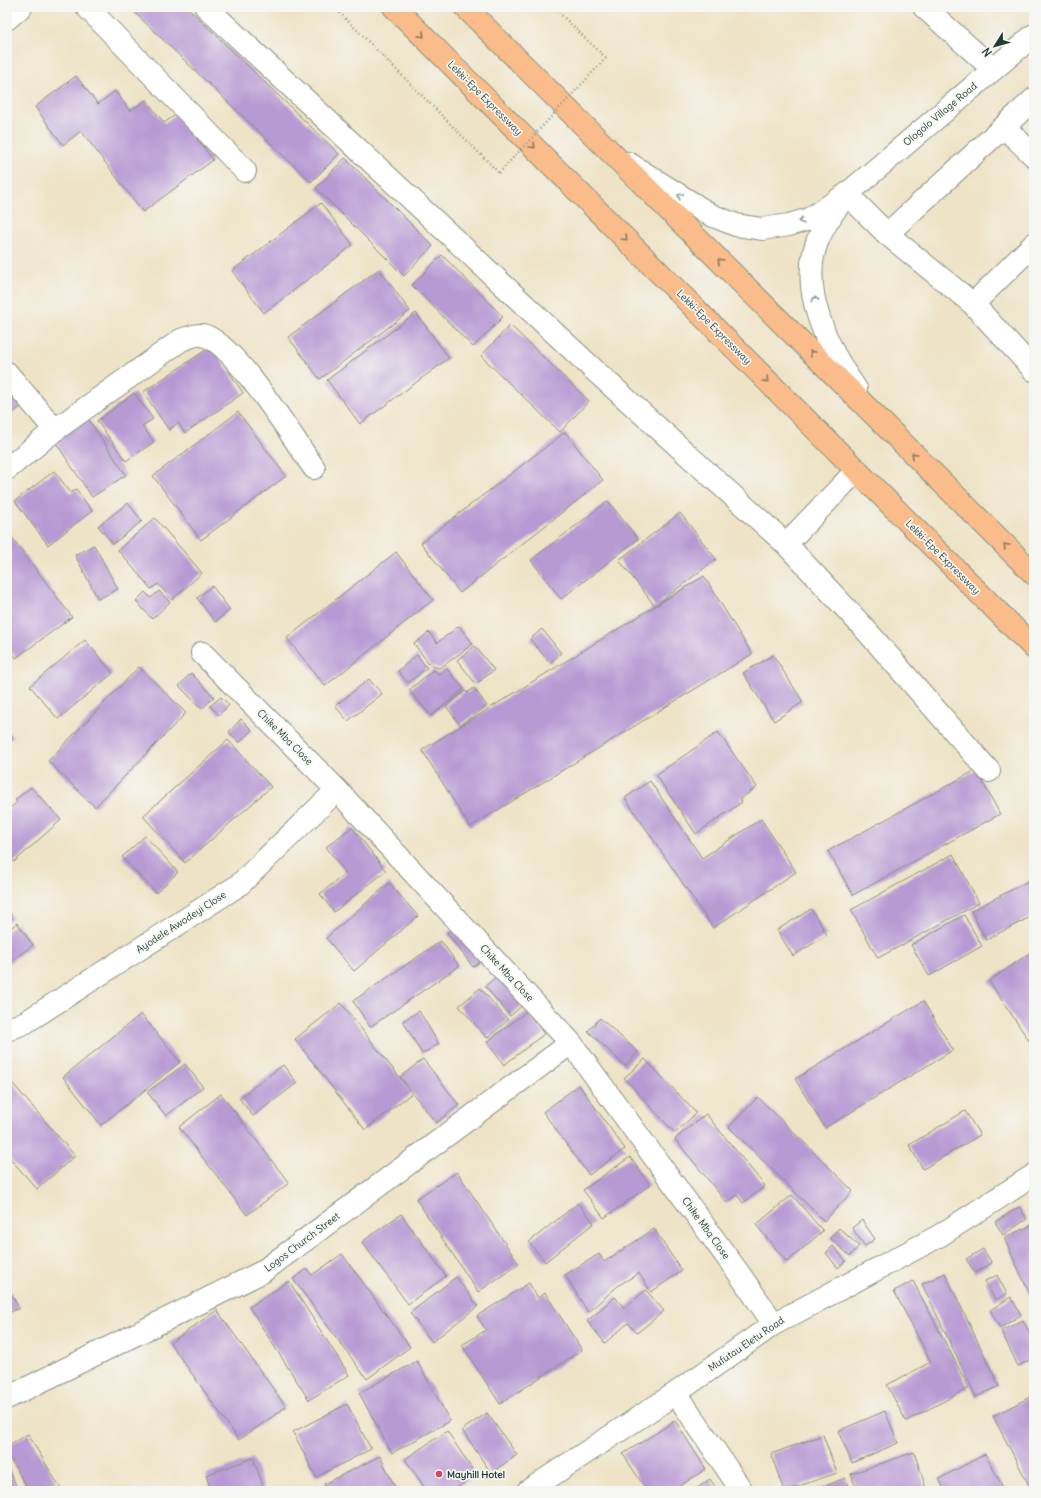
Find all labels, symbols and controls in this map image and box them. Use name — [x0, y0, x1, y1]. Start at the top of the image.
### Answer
north arrow — [975, 26, 1015, 66]
one-way arrow — [417, 30, 425, 38]
text: N — [979, 45, 995, 59]
street label: Lekki-Epe Expressway — [445, 58, 525, 138]
street label: Ologolo Village Road — [900, 79, 980, 149]
one-way arrow — [528, 141, 536, 149]
one-way arrow — [677, 194, 684, 201]
one-way arrow — [798, 217, 805, 225]
one-way arrow — [620, 233, 628, 241]
one-way arrow — [717, 258, 725, 266]
street label: Lekki-Epe Expressway — [674, 287, 754, 367]
one-way arrow — [811, 296, 819, 302]
one-way arrow — [809, 350, 817, 358]
one-way arrow — [761, 375, 769, 383]
one-way arrow — [911, 452, 919, 459]
street label: Lekki-Epe Expressway — [903, 517, 983, 597]
one-way arrow — [1003, 543, 1011, 551]
street label: Chike Mba Close — [254, 706, 316, 768]
street label: Ayodele Awodeyi Close — [134, 888, 228, 956]
street label: Chike Mba Close — [477, 942, 537, 1004]
street label: Chike Mba Close — [679, 1194, 733, 1262]
street label: Logos Church Street — [262, 1209, 343, 1275]
street label: Mufutau Eletu Road — [706, 1314, 787, 1374]
place label: Mayhill Hotel — [447, 1468, 505, 1481]
marker: Mayhill Hotel — [434, 1469, 444, 1479]

